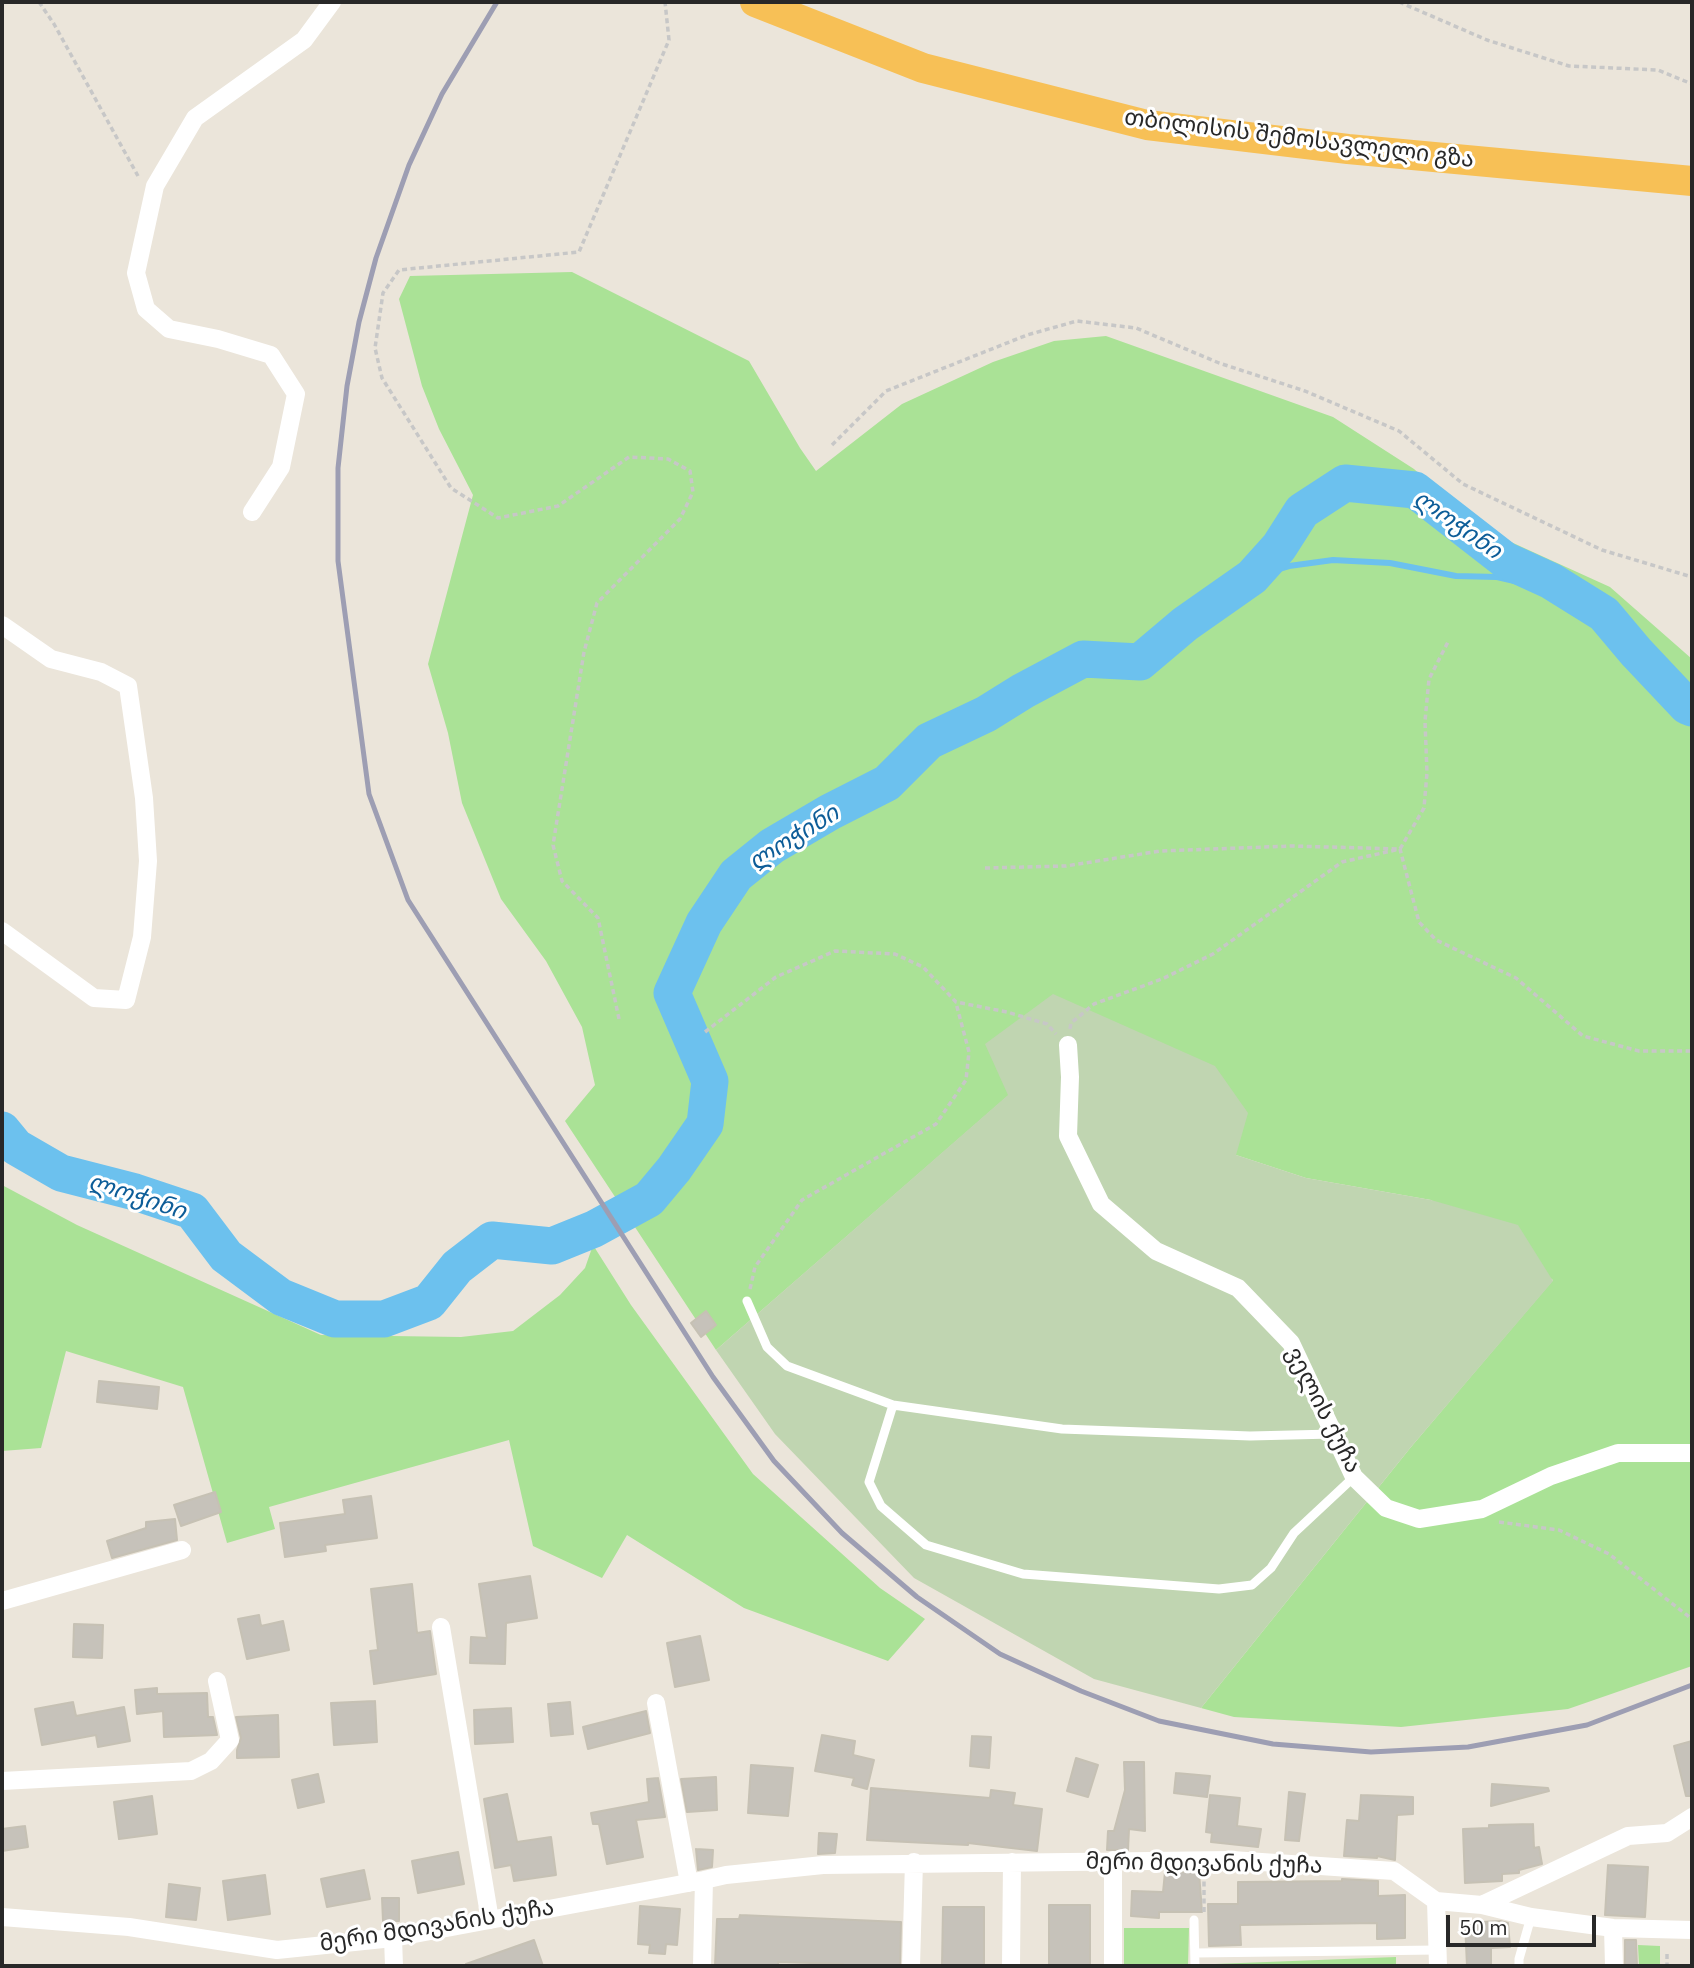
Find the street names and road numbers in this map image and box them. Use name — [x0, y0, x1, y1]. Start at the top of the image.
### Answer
street label: თბილისის შემოსავლელი გზა — [1123, 104, 1475, 174]
street label: ველის ქუჩა — [1279, 1342, 1367, 1478]
street label: მერი მდივანის ქუჩა — [1085, 1848, 1323, 1880]
street label: მერი მდივანის ქუჩა — [318, 1894, 556, 1958]

